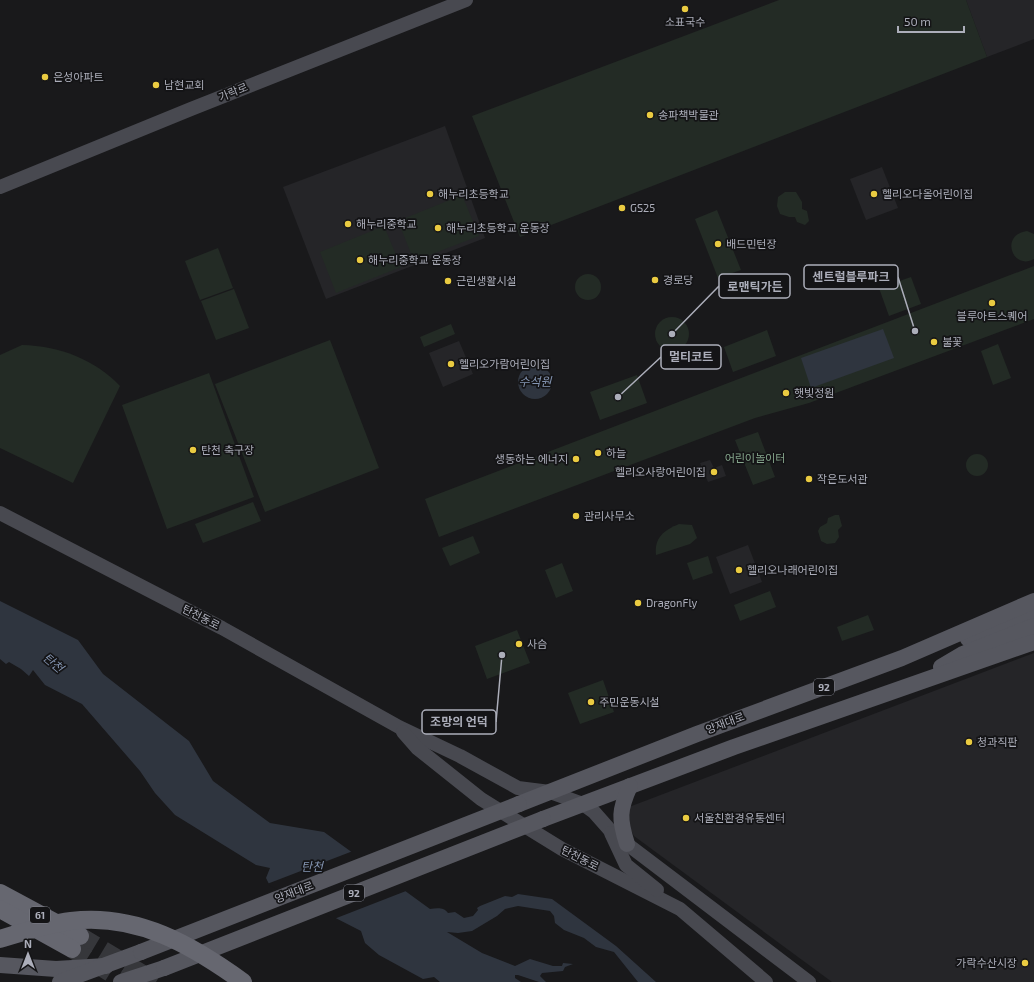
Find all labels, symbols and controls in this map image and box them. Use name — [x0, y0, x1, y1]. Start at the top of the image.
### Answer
marker: 소표국수 — [680, 4, 690, 14]
scale bar — [898, 8, 964, 34]
text: 50 m — [904, 14, 931, 28]
place label: 소표국수 — [665, 15, 705, 28]
place label: 은성아파트 — [53, 70, 104, 83]
marker: 은성아파트 — [40, 72, 50, 82]
place label: 남현교회 — [164, 78, 204, 91]
marker: 남현교회 — [151, 80, 161, 90]
street label: 가락로 — [216, 80, 249, 103]
place label: 송파책박물관 — [658, 108, 719, 121]
marker: 송파책박물관 — [645, 110, 655, 120]
place label: 해누리초등학교 — [438, 187, 509, 200]
place label: 헬리오다올어린이집 — [882, 187, 973, 200]
marker: 해누리초등학교 — [425, 189, 435, 199]
marker: 헬리오다올어린이집 — [869, 189, 879, 199]
place label: GS25 — [630, 201, 655, 214]
marker: GS25 — [617, 203, 627, 213]
place label: 해누리중학교 — [356, 217, 417, 230]
marker: 해누리중학교 — [343, 219, 353, 229]
place label: 해누리초등학교 운동장 — [446, 221, 550, 234]
marker: 해누리초등학교 운동장 — [433, 223, 443, 233]
place label: 배드민턴장 — [726, 237, 777, 250]
marker: 배드민턴장 — [713, 239, 723, 249]
place label: 해누리중학교 운동장 — [368, 253, 462, 266]
marker: 해누리중학교 운동장 — [355, 255, 365, 265]
callout: 센트럴블루파크 — [804, 265, 898, 289]
text: 센트럴블루파크 — [812, 269, 890, 283]
place label: 경로당 — [663, 273, 693, 286]
place label: 근린생활시설 — [456, 274, 517, 287]
callout: 로맨틱가든 — [719, 274, 790, 298]
marker: 경로당 — [650, 275, 660, 285]
marker: 근린생활시설 — [443, 276, 453, 286]
text: 로맨틱가든 — [727, 279, 783, 293]
marker: 블루아트스퀘어 — [987, 298, 997, 308]
place label: 블루아트스퀘어 — [957, 309, 1027, 322]
place label: 불꽃 — [942, 335, 962, 348]
marker: 불꽃 — [929, 337, 939, 347]
callout: 멀티코트 — [661, 345, 721, 369]
text: 멀티코트 — [669, 349, 713, 363]
place label: 헬리오가람어린이집 — [459, 357, 550, 370]
marker: 헬리오가람어린이집 — [446, 359, 456, 369]
water label: 수석원 — [518, 374, 553, 388]
place label: 햇빛정원 — [794, 386, 834, 399]
marker: 햇빛정원 — [781, 388, 791, 398]
place label: 탄천 축구장 — [201, 443, 254, 456]
marker: 탄천 축구장 — [188, 445, 198, 455]
place label: 하늘 — [606, 446, 626, 459]
marker: 하늘 — [593, 448, 603, 458]
park label: 어린이놀이터 — [725, 451, 785, 464]
place label: 생동하는 에너지 — [495, 452, 568, 465]
marker: 생동하는 에너지 — [571, 454, 581, 464]
place label: 헬리오사랑어린이집 — [615, 465, 706, 478]
marker: 헬리오사랑어린이집 — [709, 467, 719, 477]
place label: 작은도서관 — [817, 472, 868, 485]
marker: 작은도서관 — [804, 474, 814, 484]
place label: 관리사무소 — [584, 509, 635, 522]
marker: 관리사무소 — [571, 511, 581, 521]
place label: 헬리오나래어린이집 — [747, 563, 838, 576]
marker: 헬리오나래어린이집 — [734, 565, 744, 575]
place label: DragonFly — [646, 596, 697, 609]
marker: DragonFly — [633, 598, 643, 608]
street label: 탄천동로 — [180, 602, 222, 632]
place label: 사슴 — [527, 637, 547, 650]
marker: 사슴 — [514, 639, 524, 649]
water label: 탄천 — [41, 650, 68, 676]
road number: 92 — [814, 679, 834, 695]
place label: 주민운동시설 — [599, 695, 660, 708]
marker: 주민운동시설 — [586, 697, 596, 707]
street label: 양재대로 — [704, 709, 746, 736]
callout: 조망의 언덕 — [422, 710, 496, 734]
text: 조망의 언덕 — [430, 714, 488, 728]
place label: 청과직판 — [977, 735, 1017, 748]
marker: 청과직판 — [964, 737, 974, 747]
place label: 서울친환경유통센터 — [694, 811, 785, 824]
marker: 서울친환경유통센터 — [681, 813, 691, 823]
street label: 탄천동로 — [559, 843, 601, 873]
water label: 탄천 — [301, 859, 325, 873]
street label: 양재대로 — [273, 878, 315, 905]
road number: 92 — [344, 885, 364, 901]
road number: 61 — [30, 907, 50, 923]
north arrow — [8, 934, 48, 974]
text: N — [24, 937, 32, 950]
place label: 가락수산시장 — [956, 956, 1017, 969]
marker: 가락수산시장 — [1020, 958, 1030, 968]

